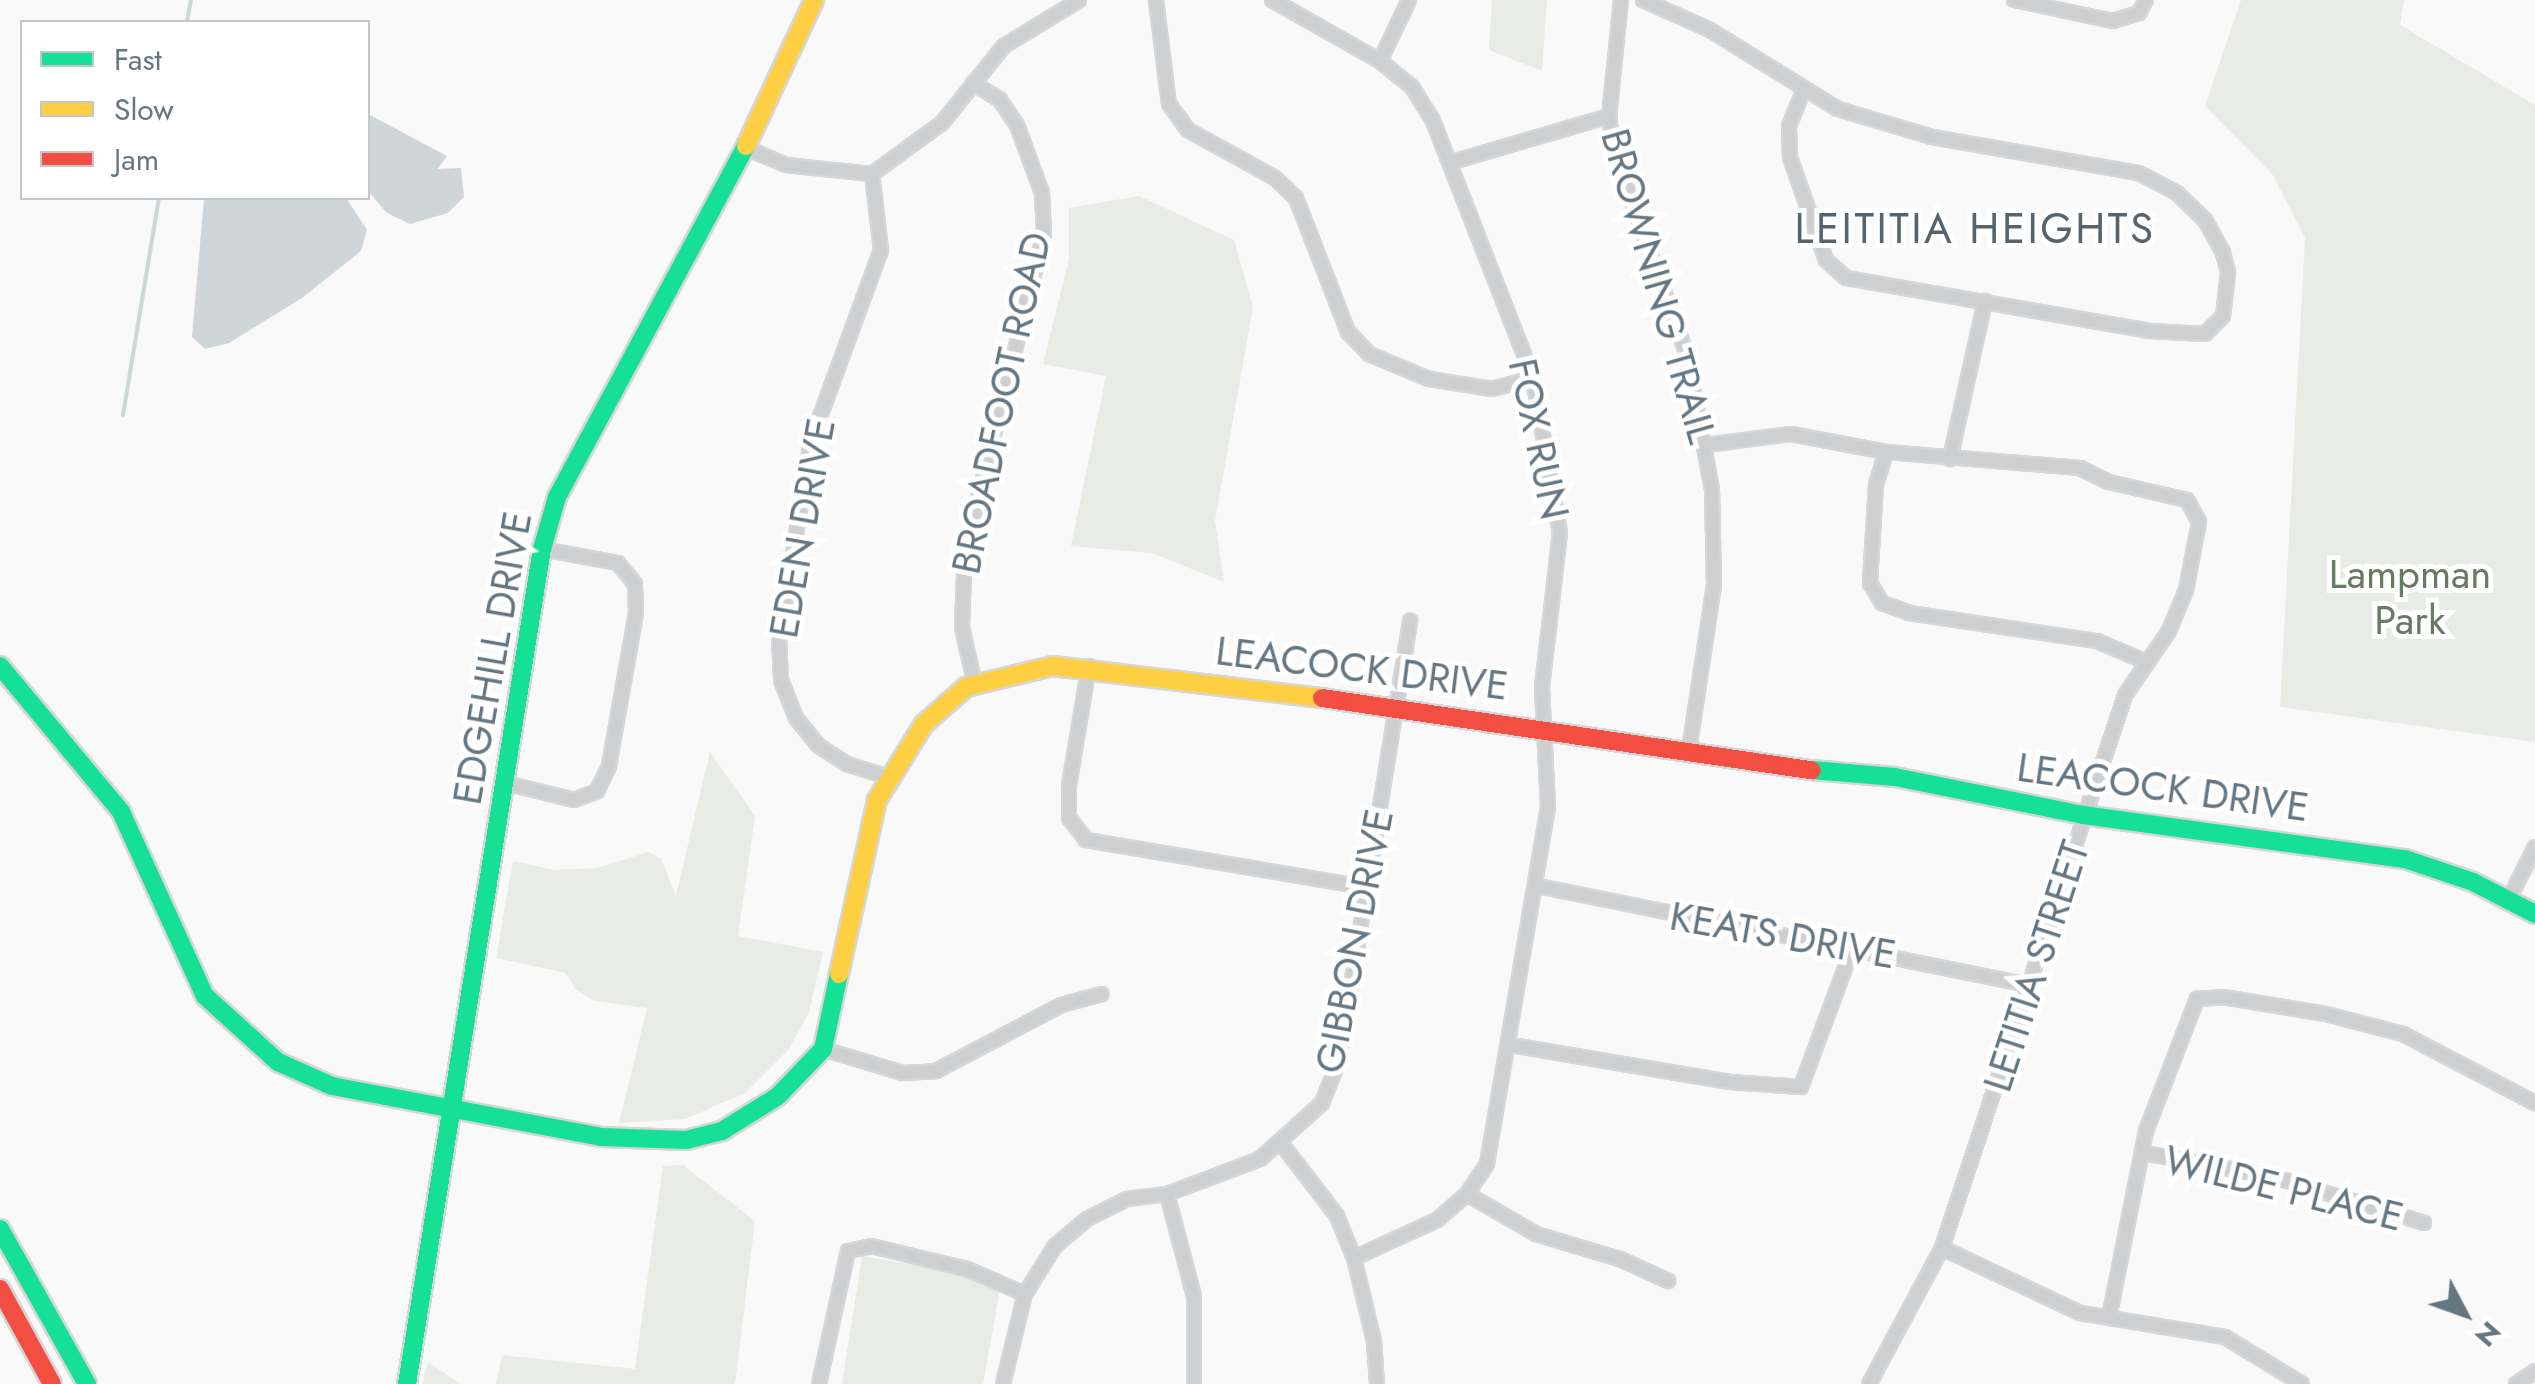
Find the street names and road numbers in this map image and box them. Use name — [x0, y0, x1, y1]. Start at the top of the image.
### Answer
street label: BROWNING TRAIL — [1591, 123, 1727, 449]
street label: BROADFOOT ROAD — [941, 228, 1061, 578]
street label: FOX RUN — [1499, 354, 1579, 524]
street label: EDEN DRIVE — [759, 415, 845, 641]
street label: EDGEHILL DRIVE — [443, 508, 541, 808]
street label: LEACOCK DRIVE — [1213, 626, 1511, 710]
street label: LEACOCK DRIVE — [2014, 743, 2312, 831]
street label: GIBBON DRIVE — [1305, 805, 1403, 1077]
street label: LETITIA STREET — [1973, 835, 2099, 1097]
street label: KEATS DRIVE — [1666, 892, 1900, 978]
street label: WILDE PLACE — [2160, 1135, 2408, 1241]

